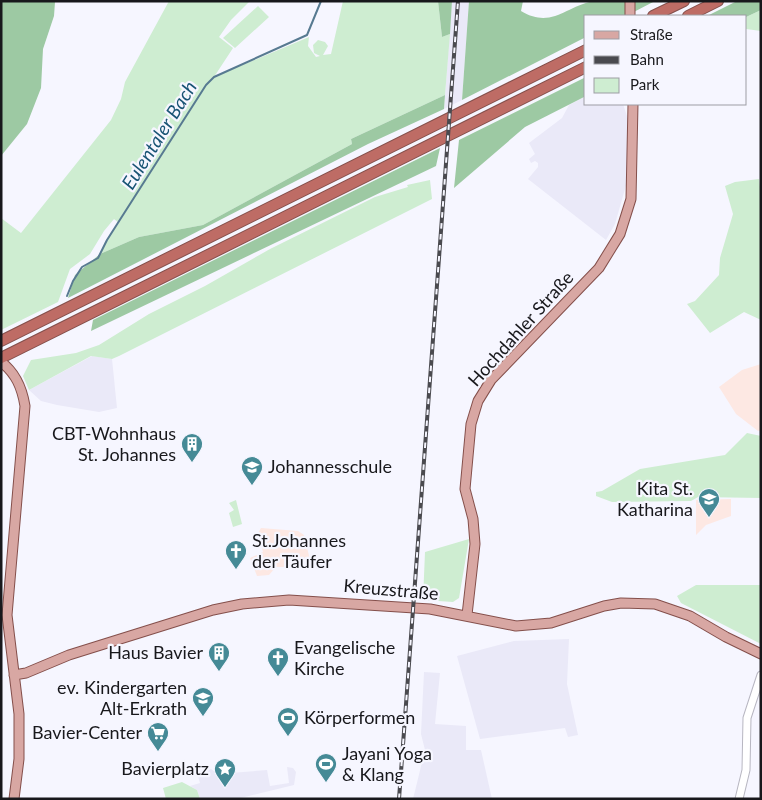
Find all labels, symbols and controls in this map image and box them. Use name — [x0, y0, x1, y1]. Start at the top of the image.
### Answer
legend — [584, 15, 747, 105]
text: Straße — [630, 25, 673, 43]
text: Bahn — [630, 50, 664, 68]
text: Park — [630, 75, 660, 93]
water label: Eulentaler Bach — [116, 76, 201, 193]
street label: Hochdahler Straße — [463, 266, 578, 390]
place label: CBT-Wohnhaus St. Johannes — [52, 422, 176, 465]
building icon: CBT-Wohnhaus St. Johannes — [180, 432, 204, 463]
school or university icon: Johannesschule — [240, 455, 264, 486]
place label: Johannesschule — [268, 455, 392, 477]
place label: Kita St. Katharina — [617, 477, 693, 520]
school or university icon: Kita St. Katharina — [697, 487, 721, 518]
place label: St.Johannes der Täufer — [252, 529, 346, 572]
church icon: St.Johannes der Täufer — [224, 539, 248, 570]
street label: Kreuzstraße — [343, 574, 440, 604]
place label: Evangelische Kirche — [294, 636, 395, 679]
place label: Haus Bavier — [108, 641, 203, 663]
building icon: Haus Bavier — [207, 641, 231, 672]
church icon: Evangelische Kirche — [266, 646, 290, 677]
place label: ev. Kindergarten Alt-Erkrath — [57, 676, 187, 719]
school or university icon: ev. Kindergarten Alt-Erkrath — [191, 686, 215, 717]
sports icon: Körperformen — [276, 706, 300, 737]
place label: Körperformen — [304, 706, 415, 728]
place label: Bavier-Center — [32, 721, 142, 743]
supermarket icon: Bavier-Center — [146, 721, 170, 752]
place label: Jayani Yoga & Klang — [342, 742, 432, 785]
sports icon: Jayani Yoga & Klang — [314, 752, 338, 783]
place label: Bavierplatz — [121, 757, 209, 779]
place icon: Bavierplatz — [213, 757, 237, 788]

